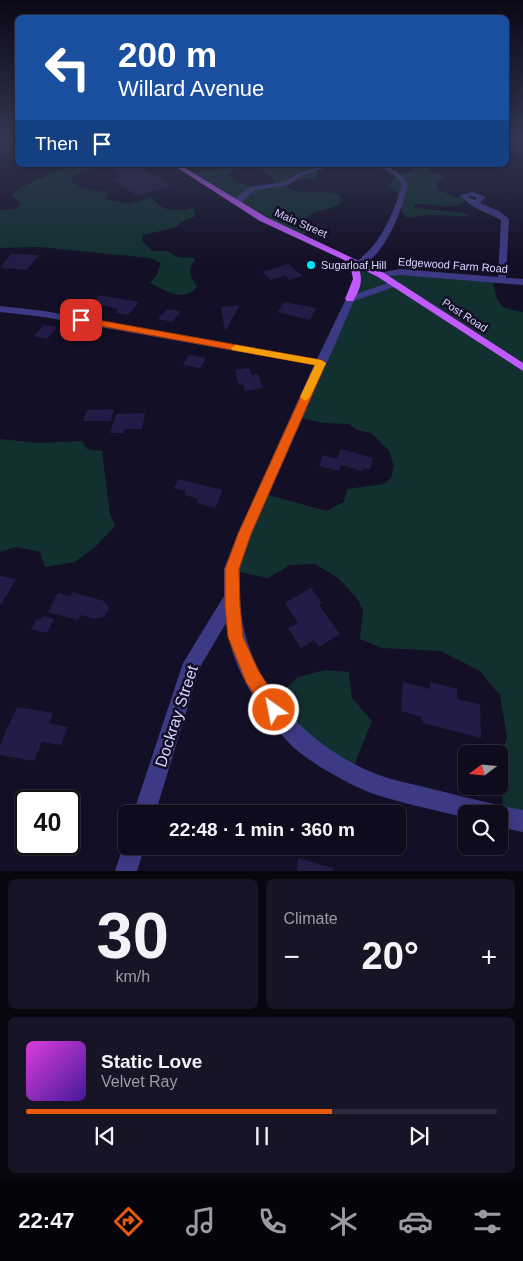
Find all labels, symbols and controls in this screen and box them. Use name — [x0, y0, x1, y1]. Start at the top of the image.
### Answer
icon: left — [35, 35, 100, 100]
text: 200 m — [118, 35, 217, 74]
text: Willard Avenue — [118, 76, 264, 101]
icon: arrive — [88, 130, 116, 158]
text: Then — [35, 133, 78, 154]
street label: Main Street — [273, 206, 329, 240]
street label: Edgewood Farm Road — [398, 255, 508, 275]
marker: Sugarloaf Hill — [305, 259, 317, 271]
place label: Sugarloaf Hill — [321, 259, 386, 271]
street label: Post Road — [440, 296, 490, 334]
pin — [60, 299, 102, 341]
icon: arrive — [67, 306, 95, 334]
street label: Dockray Street — [152, 663, 201, 769]
position arrow — [247, 683, 299, 735]
north arrow — [458, 745, 508, 795]
map controls — [458, 745, 508, 855]
speed limit sign: 40 — [15, 790, 80, 855]
button: search — [458, 805, 508, 855]
text: 22:48 · 1 min · 360 m — [169, 819, 355, 840]
text: 30 — [97, 899, 169, 972]
text: Climate — [284, 910, 338, 927]
text: 20° — [362, 935, 419, 977]
text: − — [284, 941, 300, 972]
text: + — [481, 941, 497, 972]
text: km/h — [115, 968, 150, 985]
text: Static Love — [101, 1051, 202, 1072]
text: Velvet Ray — [101, 1073, 177, 1090]
icon: previous — [91, 1122, 119, 1150]
icon: pause — [248, 1122, 276, 1150]
icon: next — [405, 1122, 433, 1150]
icon: directions — [111, 1204, 146, 1239]
icon: music — [183, 1204, 218, 1239]
icon: phone — [255, 1204, 290, 1239]
icon: climate — [326, 1204, 361, 1239]
icon: car — [398, 1204, 433, 1239]
icon: filters — [470, 1204, 505, 1239]
text: 22:47 — [18, 1208, 75, 1233]

